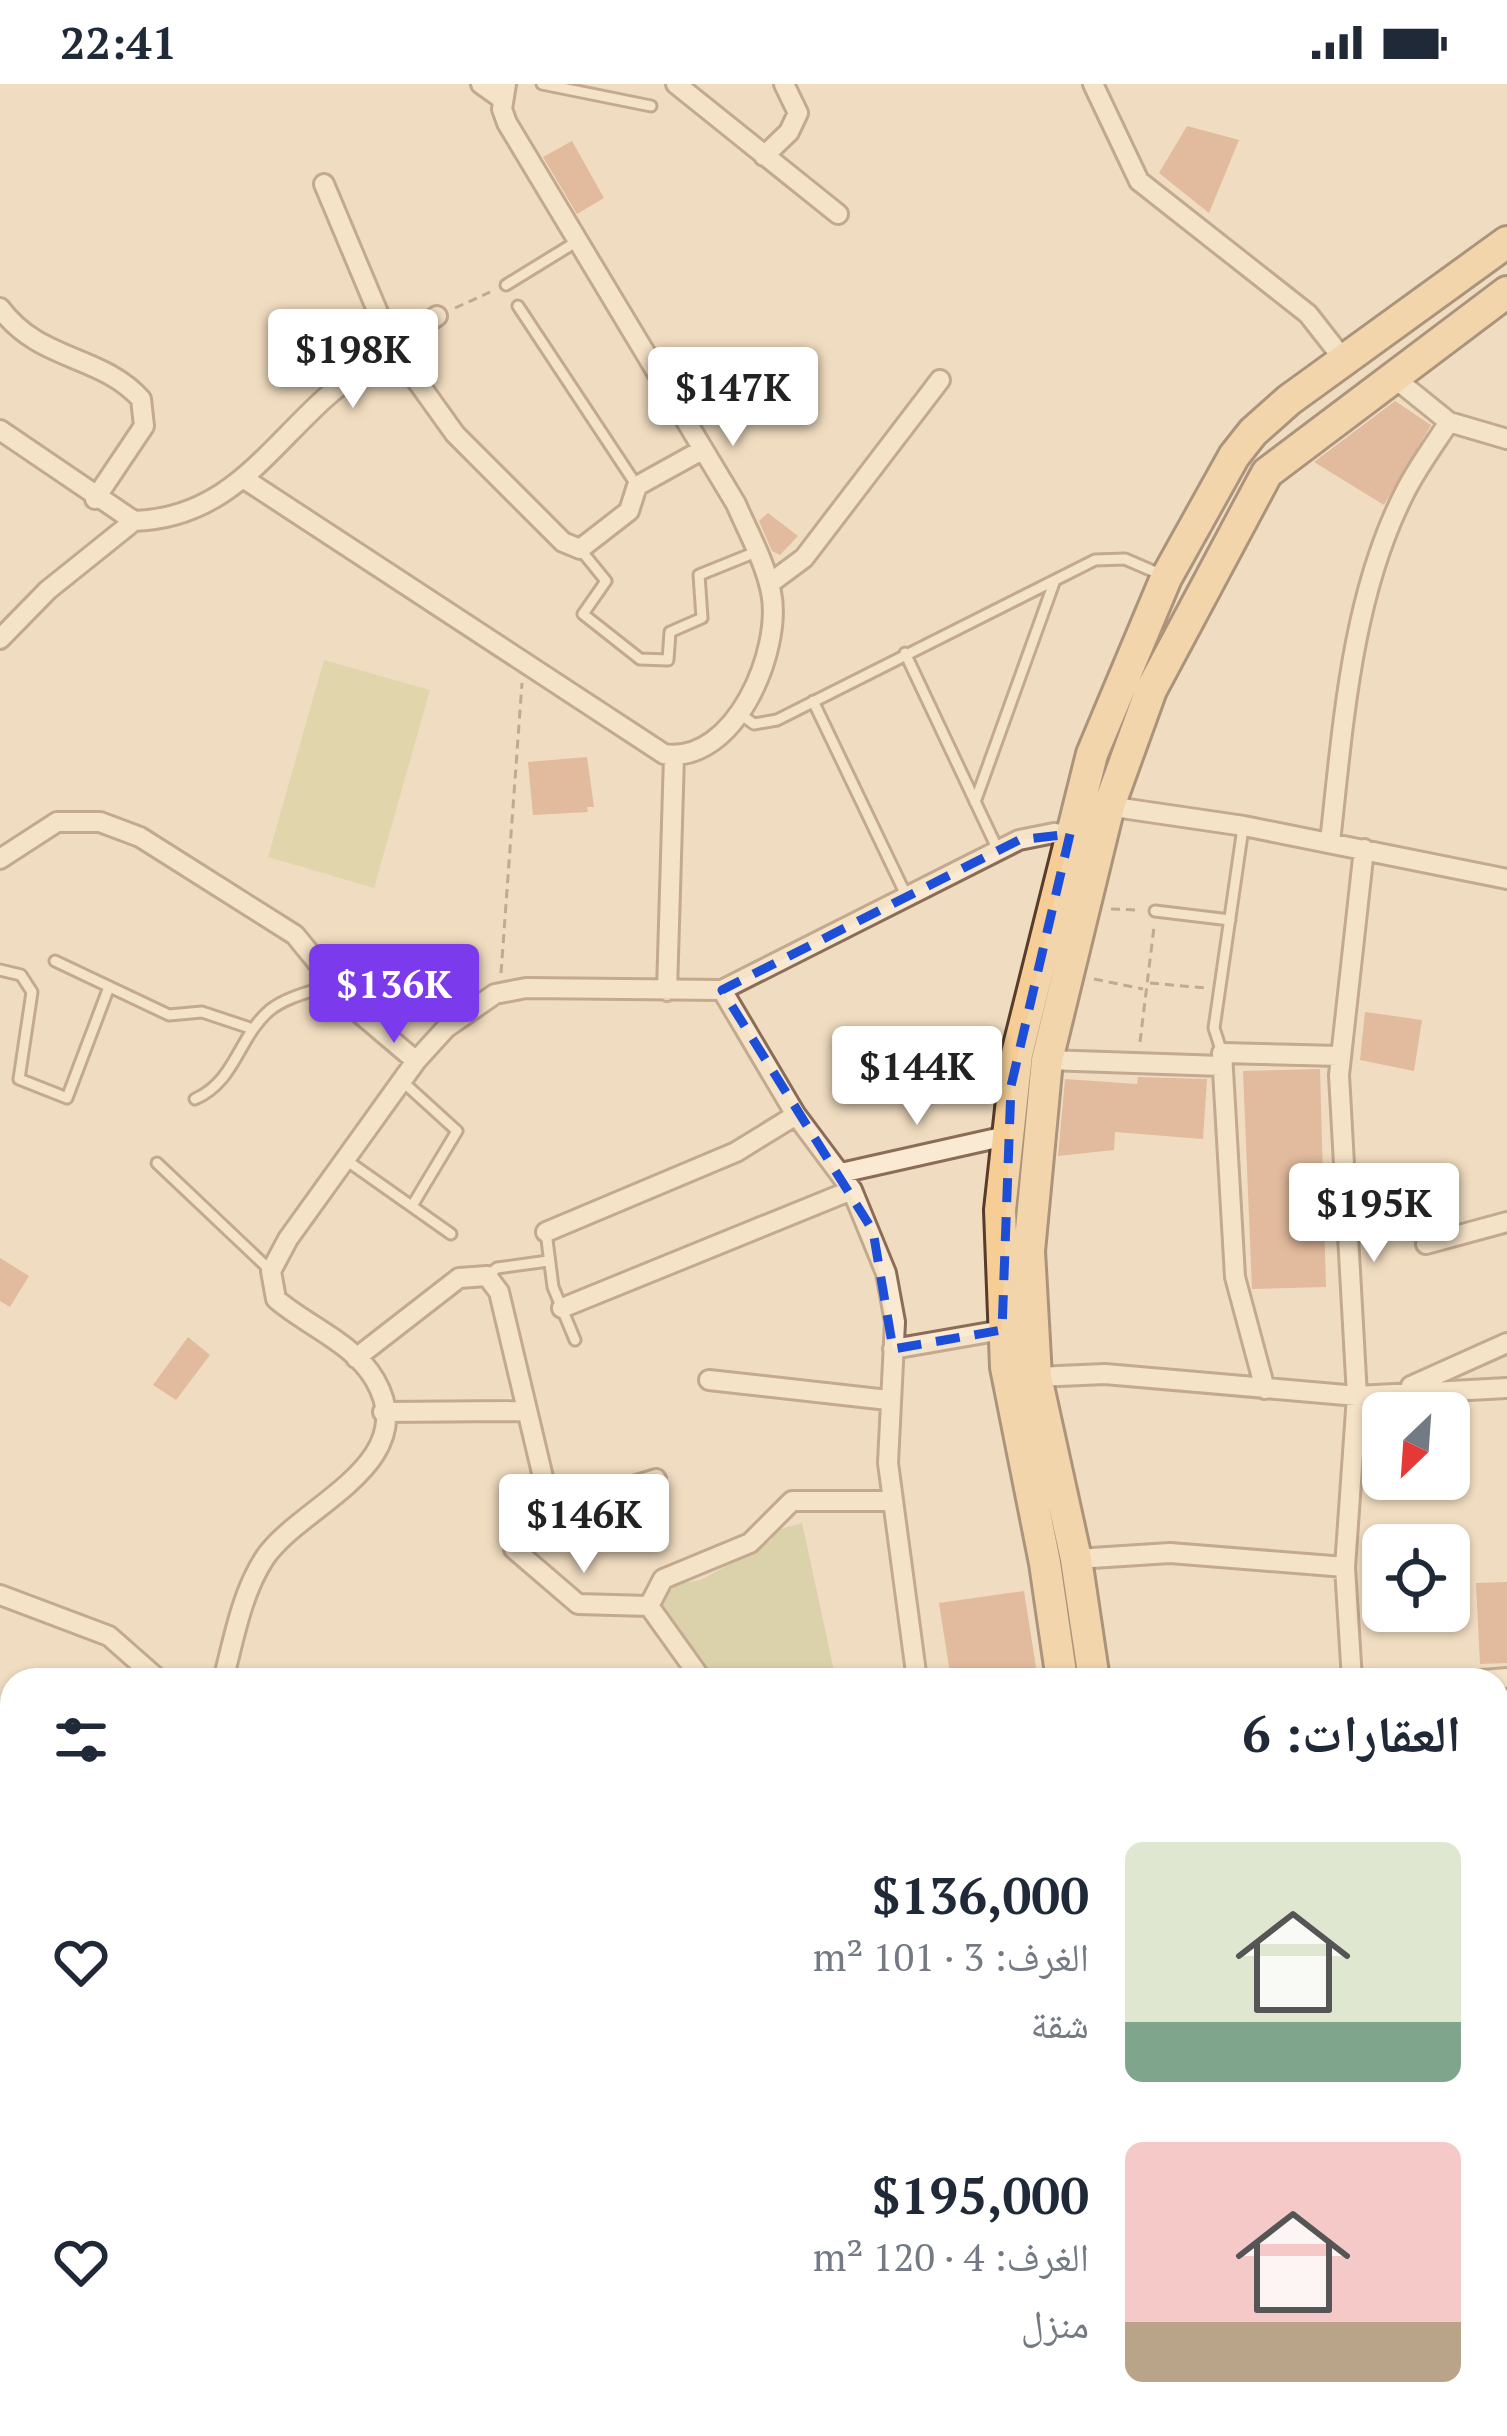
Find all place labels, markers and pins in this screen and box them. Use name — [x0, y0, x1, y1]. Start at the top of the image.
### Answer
pin: $198K — [269, 309, 437, 411]
pin: $147K — [649, 347, 817, 449]
pin: $136K — [310, 944, 478, 1046]
pin: $144K — [833, 1026, 1001, 1128]
pin: $195K — [1290, 1163, 1458, 1265]
pin: $146K — [500, 1474, 668, 1576]

